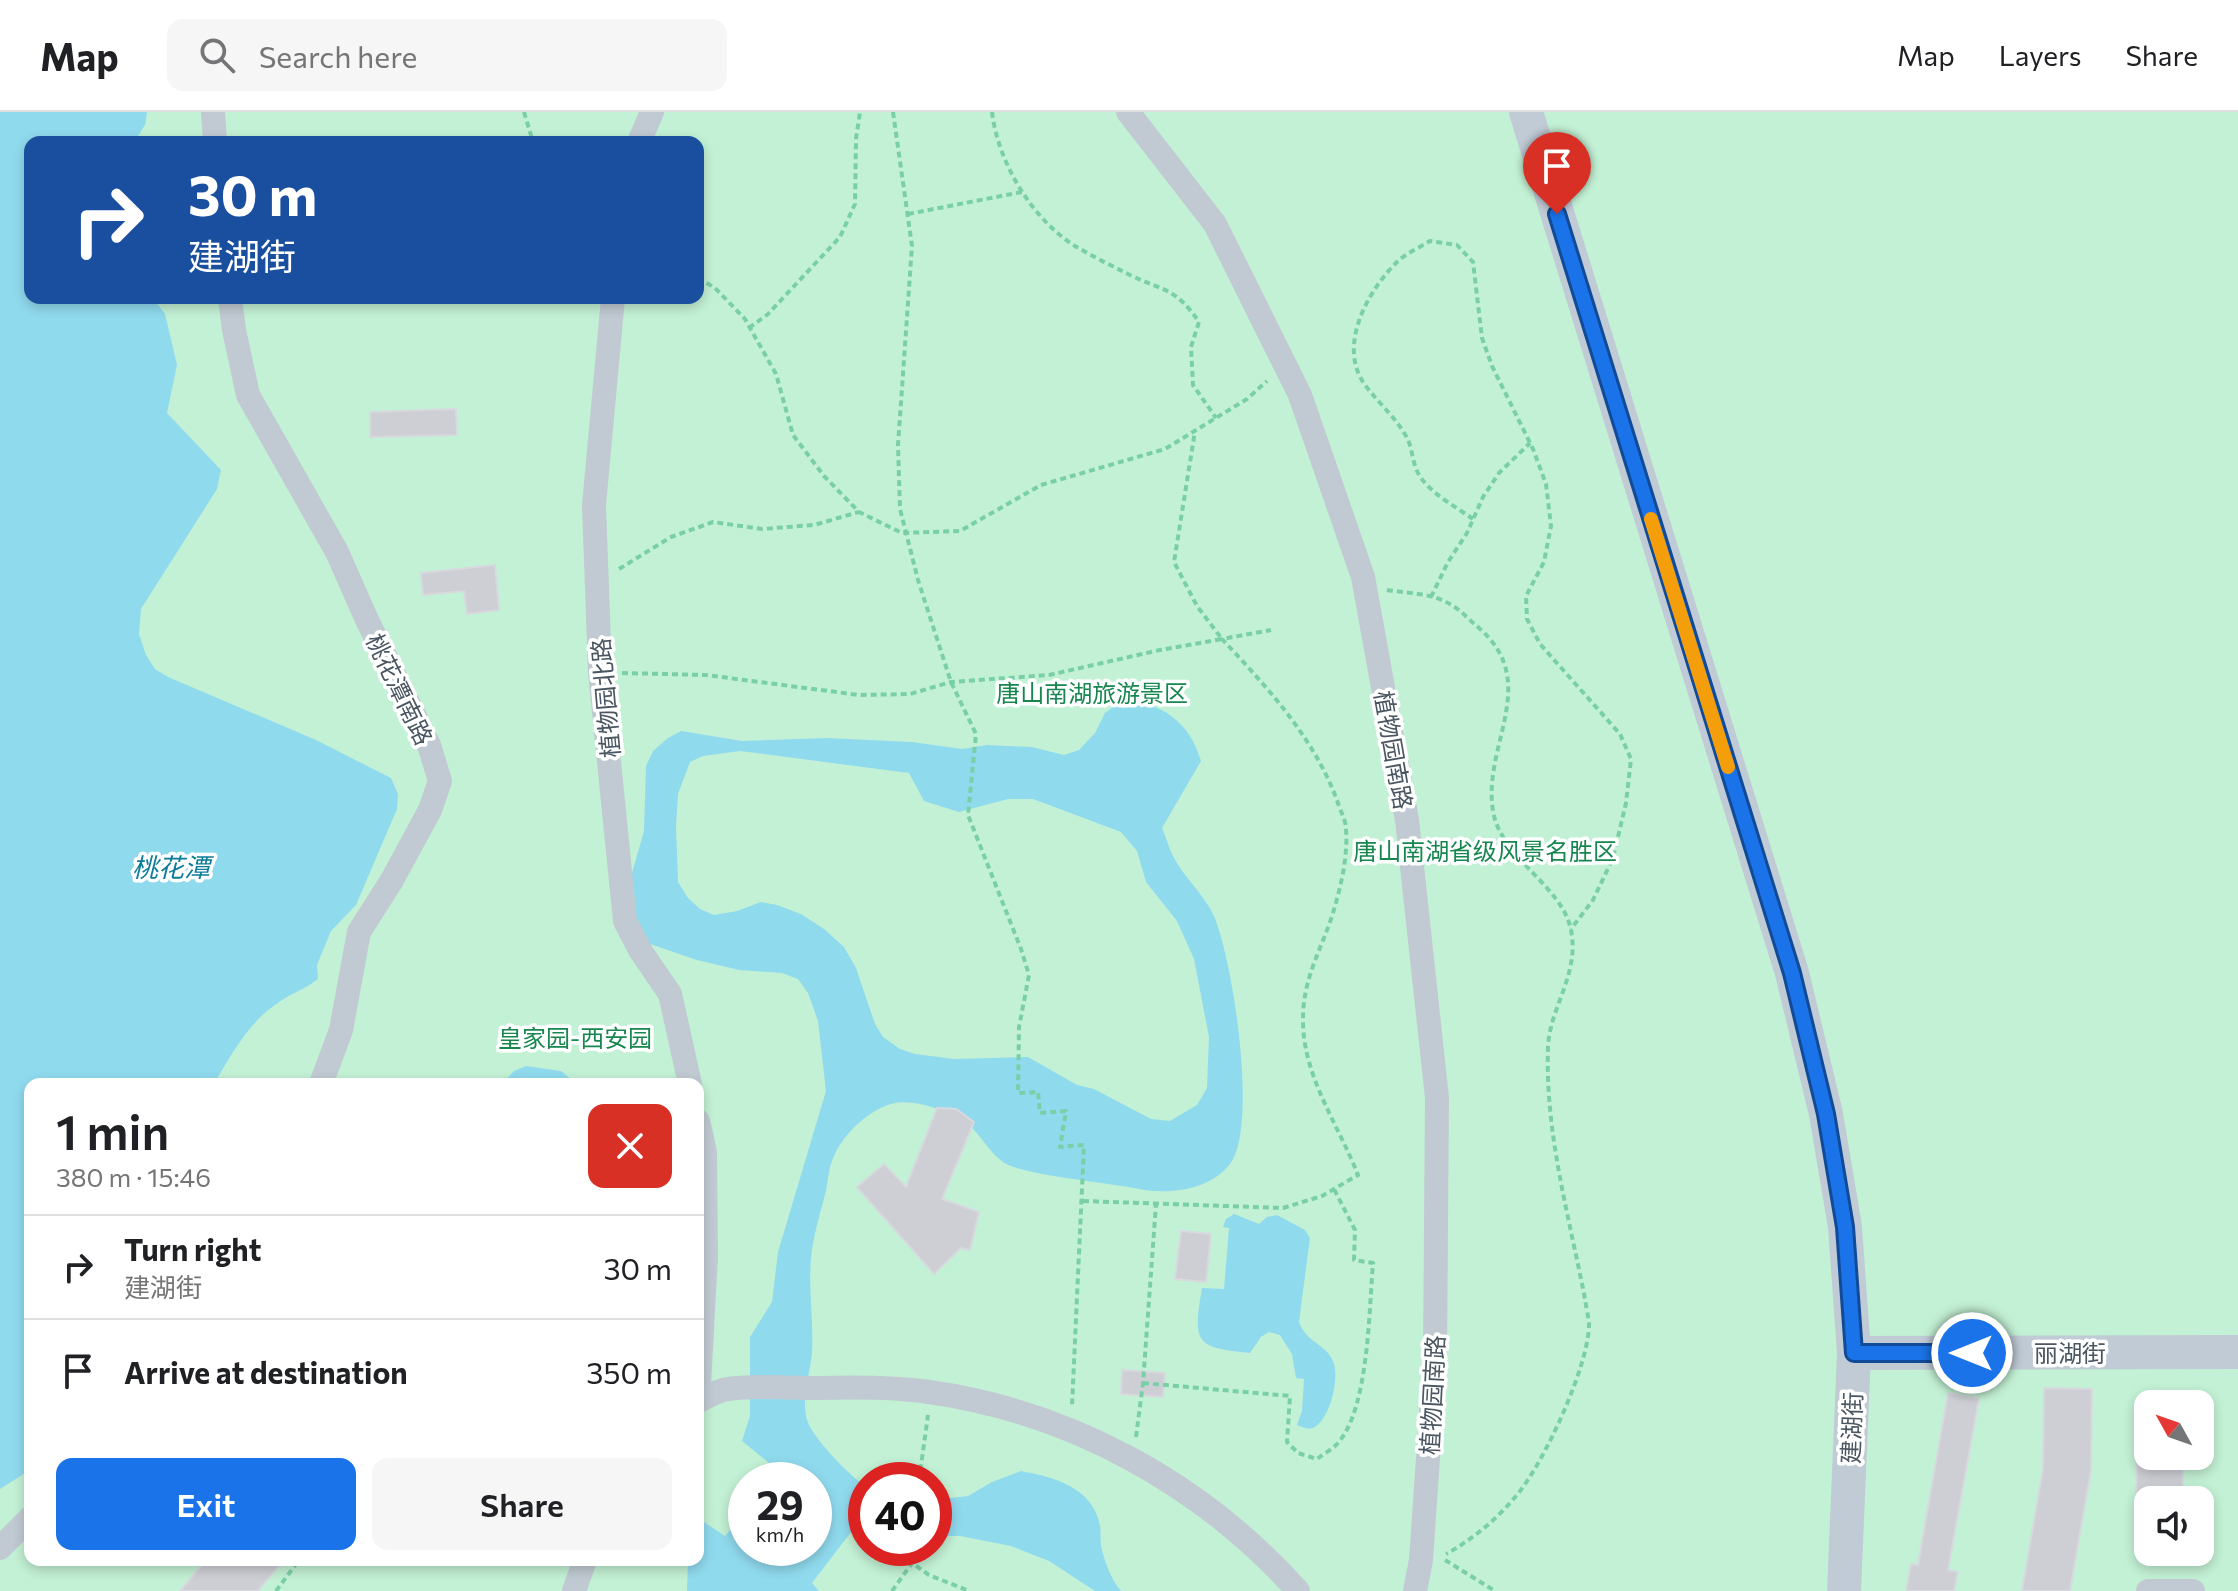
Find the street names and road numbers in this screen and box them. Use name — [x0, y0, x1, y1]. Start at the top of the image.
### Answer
street label: 桃花潭南路 — [361, 629, 439, 749]
street label: 植物园北路 — [585, 637, 625, 759]
street label: 植物园南路 — [1369, 688, 1419, 812]
street label: 植物园南路 — [1414, 1334, 1450, 1456]
street label: 丽湖街 — [2034, 1338, 2106, 1367]
street label: 建湖街 — [1835, 1392, 1867, 1464]

